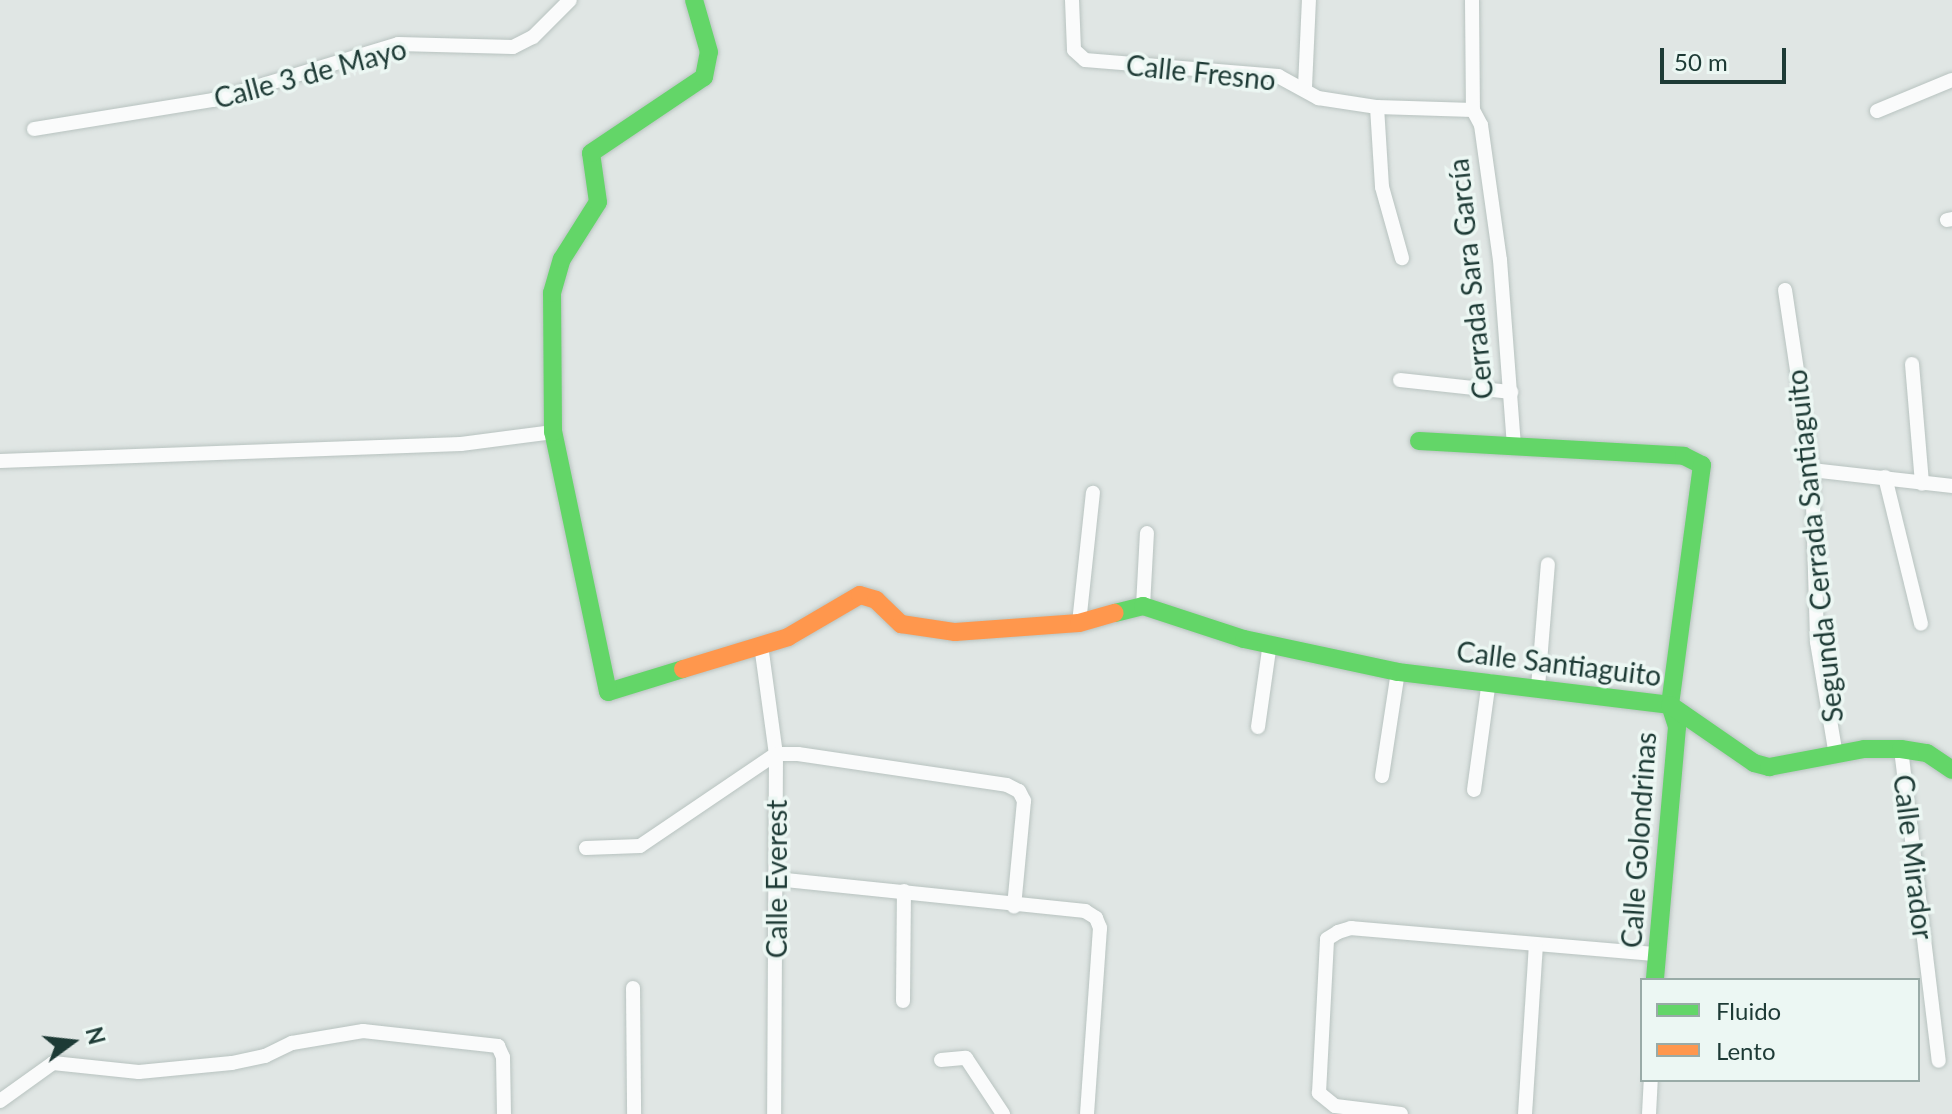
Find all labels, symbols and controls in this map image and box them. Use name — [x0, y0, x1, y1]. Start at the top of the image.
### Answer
street label: Calle 3 de Mayo — [210, 31, 410, 115]
scale bar — [1664, 32, 1790, 82]
street label: Calle Fresno — [1124, 47, 1278, 97]
text: 50 m — [1674, 47, 1728, 76]
street label: Cerrada Sara García — [1441, 157, 1499, 401]
street label: Segunda Cerrada Santiaguito — [1779, 368, 1849, 724]
street label: Calle Santiaguito — [1455, 634, 1663, 692]
street label: Calle Golondrinas — [1614, 731, 1662, 949]
street label: Calle Mirador — [1887, 773, 1941, 941]
street label: Calle Everest — [759, 800, 793, 958]
legend — [1640, 978, 1920, 1082]
text: Fluido — [1716, 996, 1781, 1025]
north arrow — [32, 1002, 112, 1082]
text: N — [80, 1024, 111, 1047]
text: Lento — [1716, 1036, 1776, 1065]

